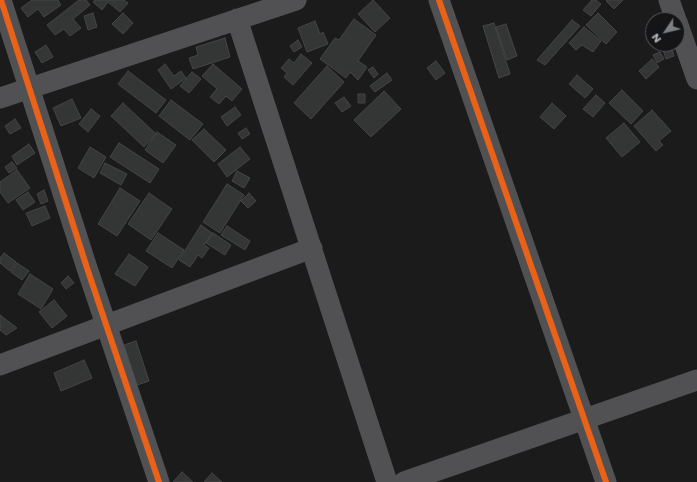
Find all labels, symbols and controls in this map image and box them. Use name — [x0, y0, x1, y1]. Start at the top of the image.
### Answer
north arrow — [645, 12, 685, 52]
text: N — [647, 30, 665, 46]

